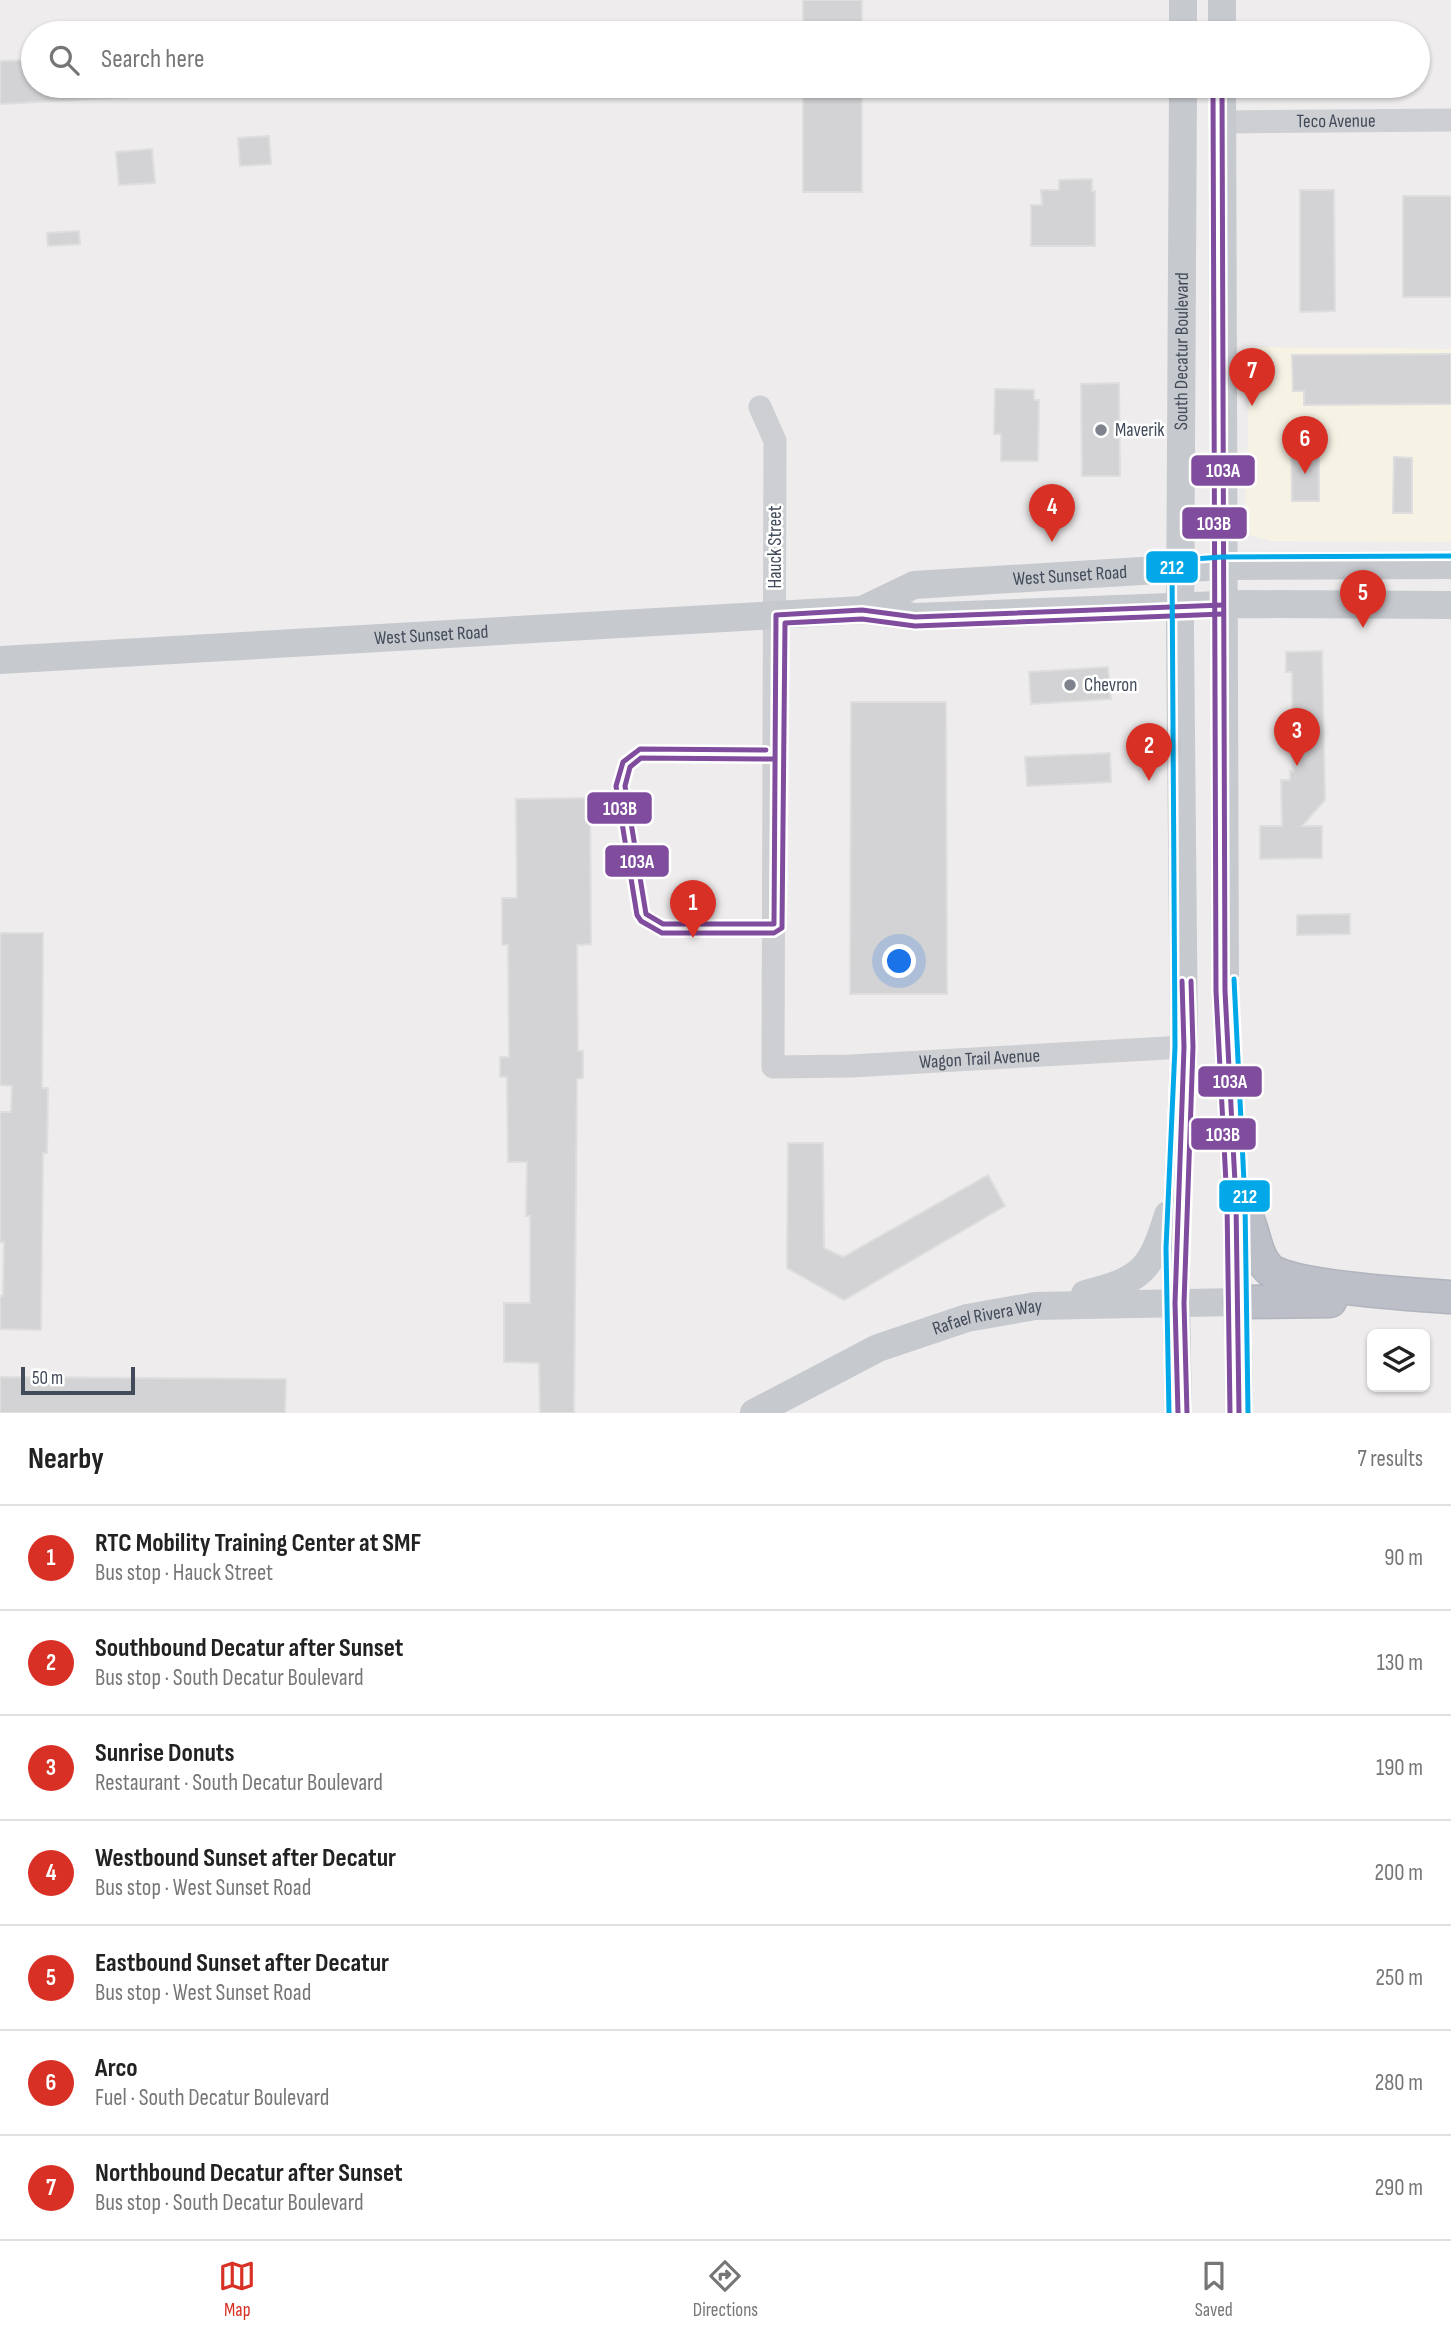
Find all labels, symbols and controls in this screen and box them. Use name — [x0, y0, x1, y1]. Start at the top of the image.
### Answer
search box — [21, 21, 1430, 98]
icon: search — [45, 41, 83, 79]
text: Search here — [101, 44, 204, 75]
street label: Teco Avenue — [1296, 109, 1376, 133]
street label: South Decatur Boulevard — [1170, 272, 1193, 430]
pin: 7 — [1229, 348, 1275, 406]
pin: 6 — [1282, 416, 1328, 474]
place label: Maverik — [1115, 419, 1165, 442]
marker: Maverik — [1093, 422, 1109, 438]
line badge: 103A — [1190, 454, 1256, 487]
text: 103A — [1206, 460, 1241, 483]
pin: 4 — [1029, 484, 1075, 542]
street label: Hauck Street — [764, 505, 787, 588]
line badge: 103B — [1181, 506, 1248, 540]
text: 103B — [1197, 513, 1231, 536]
line badge: 212 — [1145, 550, 1199, 584]
text: 212 — [1160, 557, 1184, 580]
street label: West Sunset Road — [1012, 560, 1128, 590]
pin: 5 — [1340, 570, 1386, 628]
street label: West Sunset Road — [373, 620, 489, 650]
place label: Chevron — [1084, 674, 1137, 697]
marker: Chevron — [1062, 677, 1078, 693]
pin: 3 — [1274, 708, 1320, 766]
pin: 2 — [1126, 723, 1172, 781]
line badge: 103B — [586, 791, 653, 825]
text: 103B — [603, 798, 637, 821]
line badge: 103A — [604, 844, 670, 878]
text: 103A — [620, 851, 655, 874]
pin: 1 — [670, 880, 716, 938]
your location — [882, 944, 916, 978]
street label: Wagon Trail Avenue — [918, 1044, 1041, 1074]
line badge: 103A — [1197, 1065, 1263, 1098]
text: 103A — [1213, 1071, 1248, 1094]
line badge: 103B — [1190, 1117, 1257, 1151]
text: 103B — [1206, 1124, 1240, 1147]
line badge: 212 — [1218, 1179, 1271, 1213]
text: 212 — [1233, 1186, 1257, 1209]
street label: Rafael Rivera Way — [929, 1294, 1043, 1340]
map controls — [1367, 1329, 1430, 1392]
button: layers — [1367, 1329, 1430, 1392]
scale bar — [21, 1364, 135, 1396]
text: 50 m — [32, 1367, 63, 1390]
text: Nearby — [28, 1441, 104, 1477]
text: 7 results — [1357, 1445, 1423, 1473]
text: RTC Mobility Training Center at SMF — [95, 1528, 421, 1559]
text: 1 — [46, 1544, 56, 1572]
text: 90 m — [1384, 1544, 1423, 1572]
text: Bus stop · Hauck Street — [95, 1559, 273, 1587]
text: Southbound Decatur after Sunset — [95, 1633, 403, 1664]
text: 2 — [46, 1649, 56, 1677]
text: 130 m — [1377, 1649, 1423, 1677]
text: Bus stop · South Decatur Boulevard — [95, 1664, 364, 1692]
text: Sunrise Donuts — [95, 1738, 234, 1769]
text: 3 — [46, 1754, 56, 1782]
text: 190 m — [1376, 1754, 1423, 1782]
text: Restaurant · South Decatur Boulevard — [95, 1769, 383, 1797]
text: Westbound Sunset after Decatur — [95, 1843, 396, 1874]
text: 4 — [46, 1859, 56, 1887]
text: 200 m — [1375, 1859, 1423, 1887]
text: Bus stop · West Sunset Road — [95, 1874, 311, 1902]
text: Eastbound Sunset after Decatur — [95, 1948, 389, 1979]
text: 5 — [46, 1964, 56, 1992]
text: 250 m — [1376, 1964, 1423, 1992]
text: Bus stop · West Sunset Road — [95, 1979, 311, 2007]
text: Arco — [95, 2053, 138, 2084]
text: 6 — [46, 2069, 56, 2097]
text: 280 m — [1375, 2069, 1423, 2097]
text: Fuel · South Decatur Boulevard — [95, 2084, 329, 2112]
text: Northbound Decatur after Sunset — [95, 2158, 403, 2189]
text: 7 — [46, 2174, 56, 2202]
text: 290 m — [1375, 2174, 1423, 2202]
text: Bus stop · South Decatur Boulevard — [95, 2189, 364, 2217]
tab: Map — [218, 2257, 256, 2322]
tab: Directions — [693, 2257, 758, 2322]
tab: Saved — [1195, 2257, 1233, 2322]

